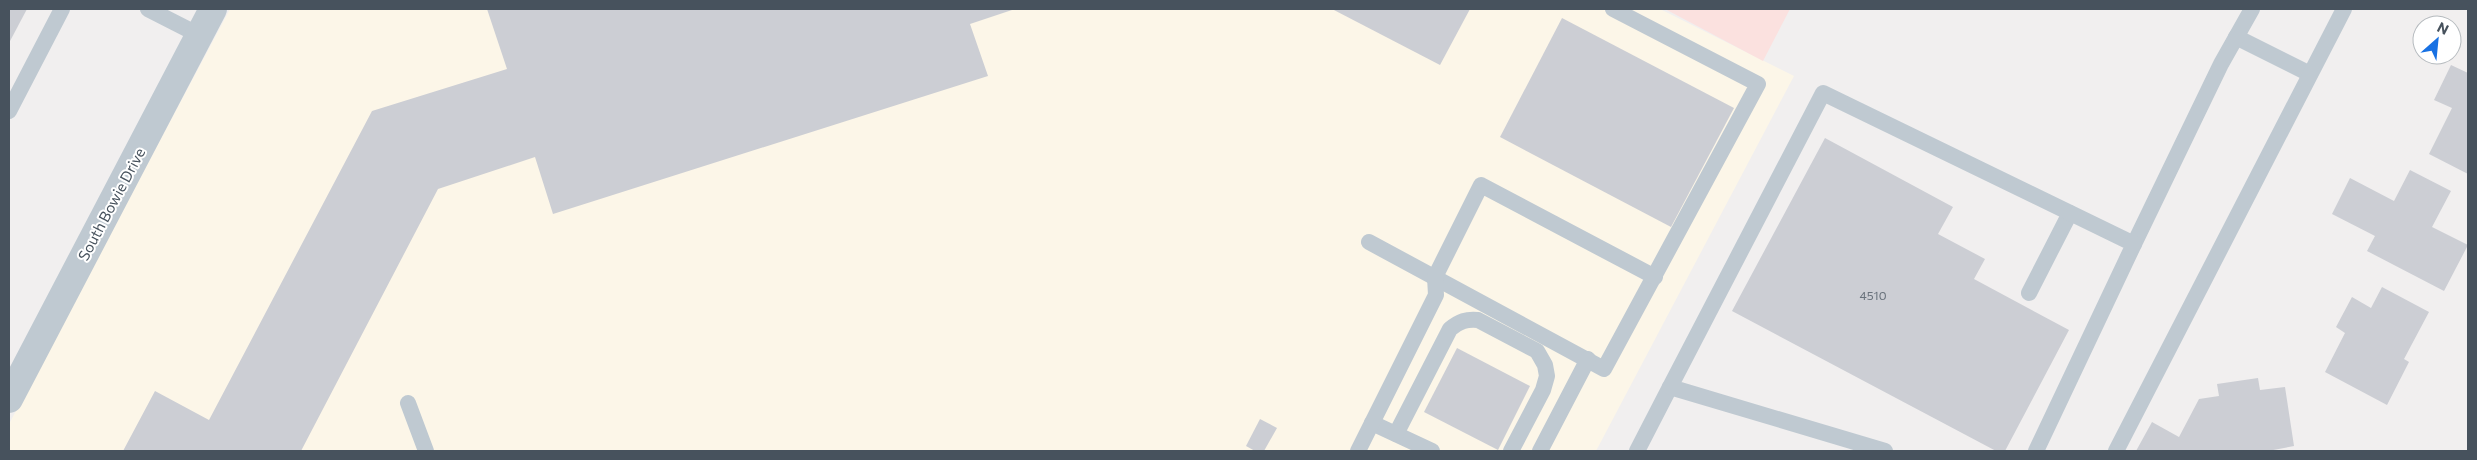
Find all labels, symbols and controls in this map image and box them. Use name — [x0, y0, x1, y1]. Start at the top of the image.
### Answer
north arrow — [2412, 15, 2462, 65]
text: N — [2435, 18, 2452, 38]
street label: South Bowie Drive — [74, 145, 148, 263]
house number: 4510 — [1859, 288, 1887, 302]

